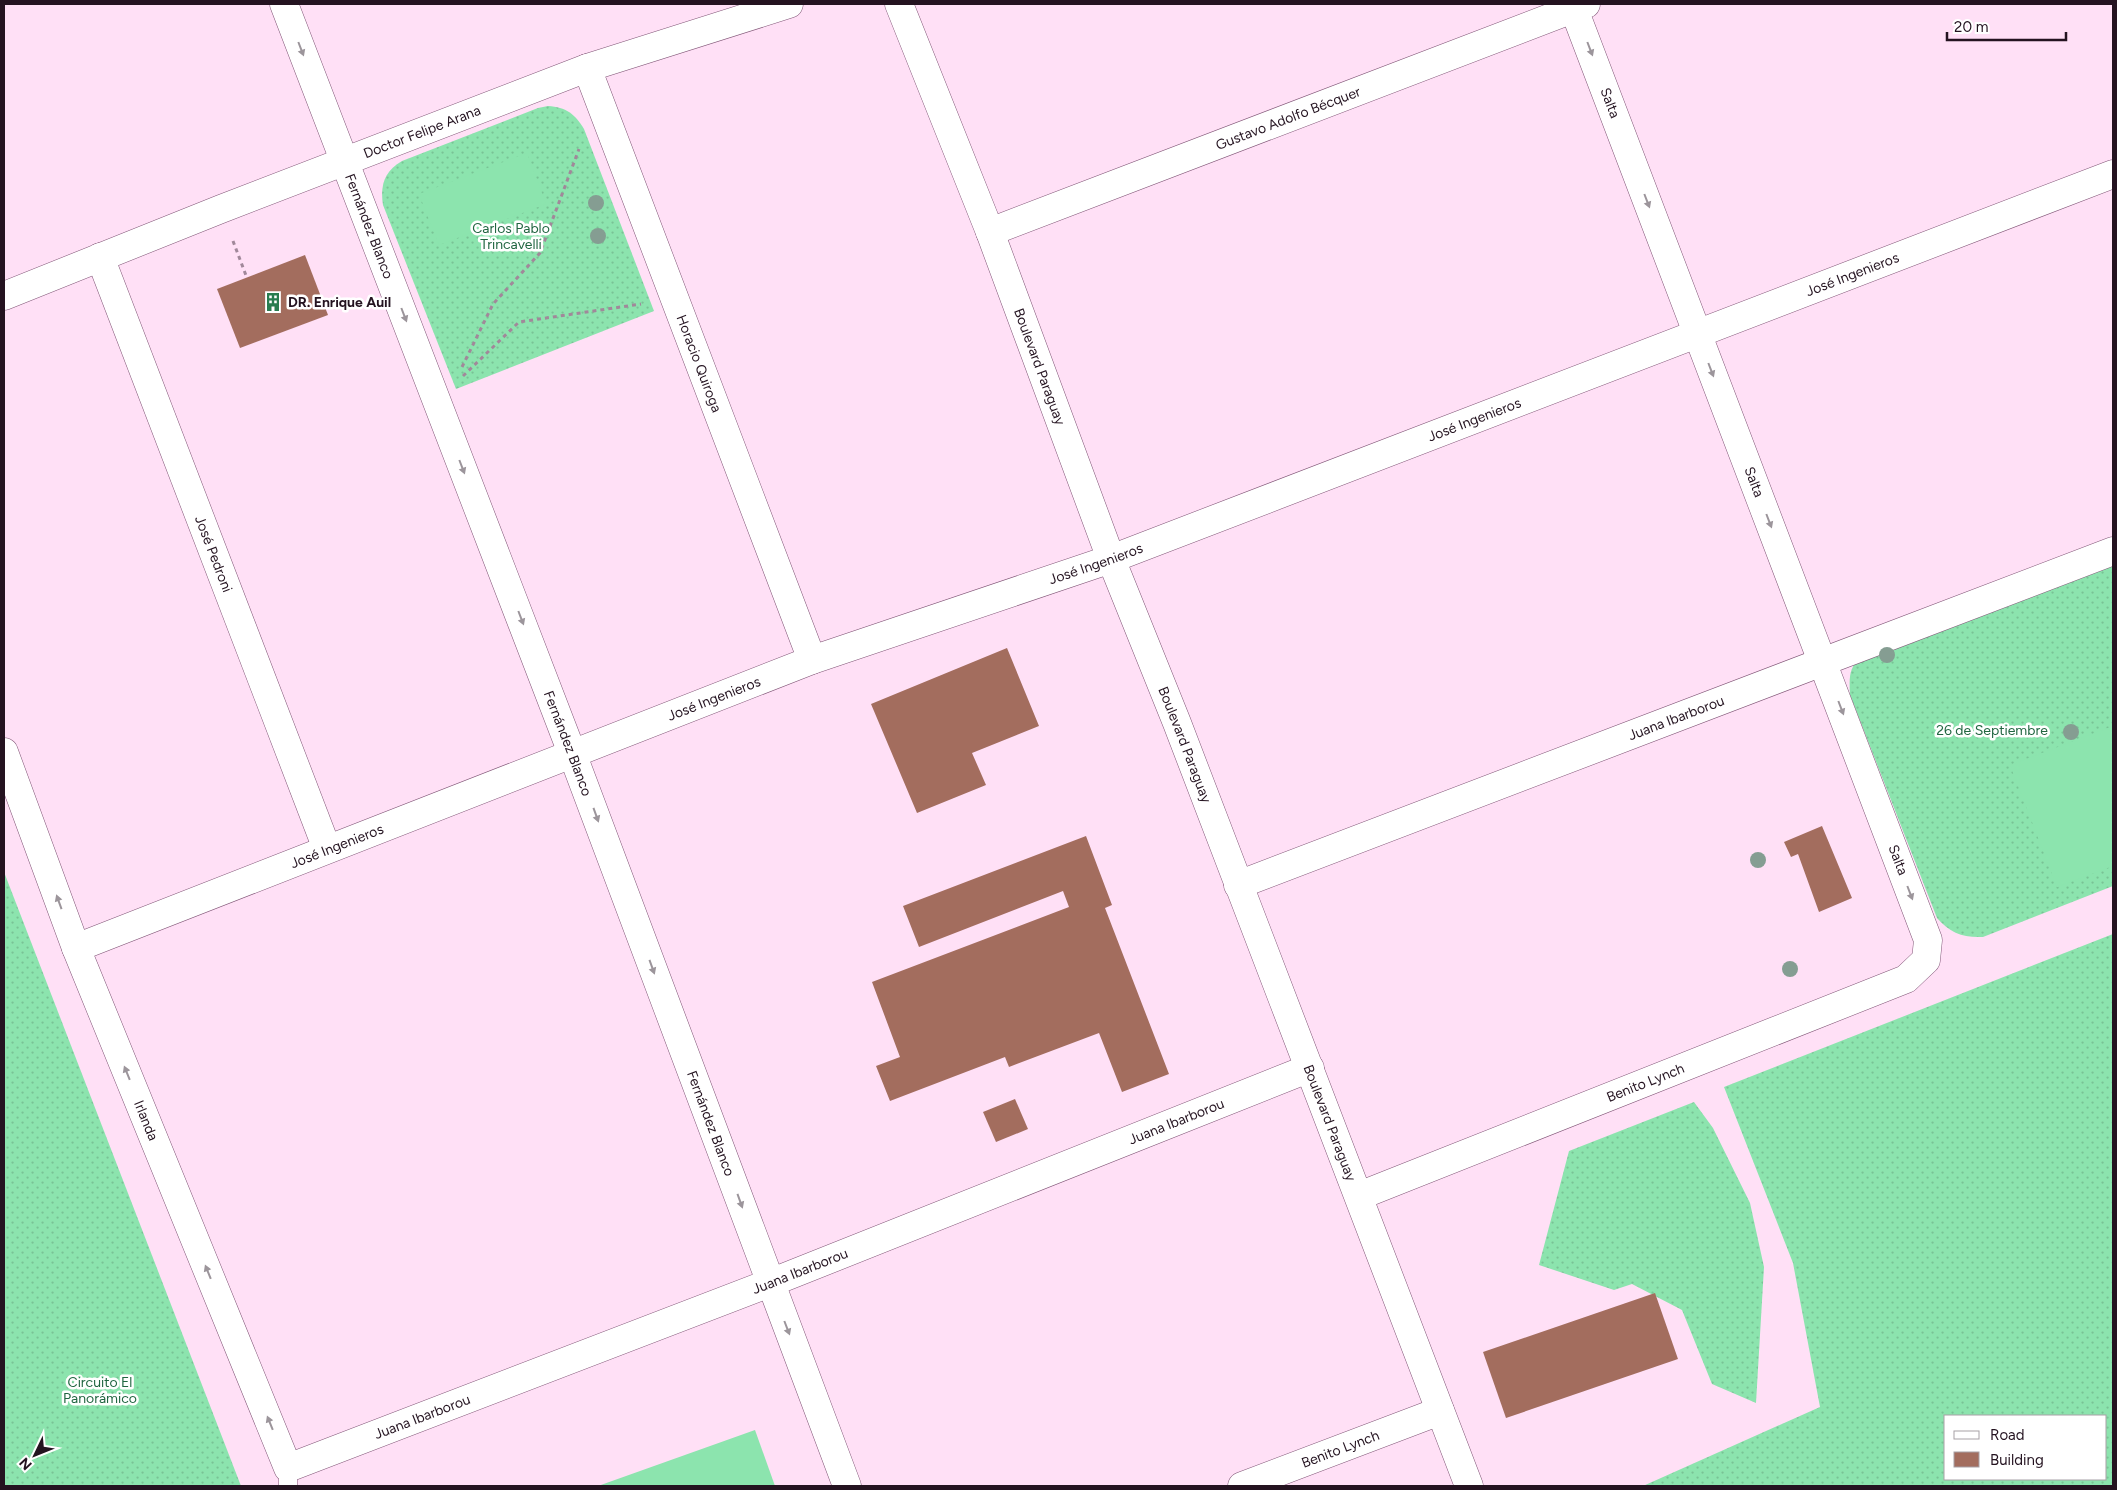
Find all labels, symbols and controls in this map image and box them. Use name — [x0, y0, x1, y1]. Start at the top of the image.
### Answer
scale bar — [1947, 10, 2066, 42]
text: 20 m — [1954, 18, 1988, 36]
one-way arrow — [298, 42, 306, 56]
one-way arrow — [1587, 42, 1594, 57]
street label: Gustavo Adolfo Bécquer — [1213, 83, 1363, 153]
street label: Salta — [1596, 85, 1624, 121]
street label: Doctor Felipe Arana — [361, 101, 483, 162]
street label: Fernández Blanco — [342, 171, 397, 281]
one-way arrow — [1644, 194, 1651, 209]
park label: Carlos Pablo Trincavelli — [472, 220, 550, 253]
street label: José Ingenieros — [1803, 249, 1901, 300]
building icon: DR. Enrique Auil — [262, 291, 284, 313]
place label: DR. Enrique Auil — [288, 294, 391, 311]
street label: Boulevard Paraguay — [1010, 306, 1069, 428]
one-way arrow — [400, 308, 408, 323]
street label: Horacio Quiroga — [673, 312, 726, 415]
one-way arrow — [1707, 363, 1715, 378]
street label: José Ingenieros — [1425, 394, 1523, 445]
one-way arrow — [459, 460, 467, 474]
street label: Salta — [1740, 464, 1768, 500]
street label: José Pedroni — [191, 513, 236, 595]
one-way arrow — [1766, 514, 1773, 529]
street label: José Ingenieros — [1046, 539, 1145, 588]
one-way arrow — [518, 611, 525, 626]
street label: José Ingenieros — [665, 673, 763, 724]
street label: Boulevard Paraguay — [1155, 684, 1215, 806]
street label: Fernández Blanco — [540, 688, 596, 798]
street label: Juana Ibarborou — [1626, 692, 1727, 744]
one-way arrow — [1837, 701, 1845, 716]
park label: 26 de Septiembre — [1936, 722, 2048, 739]
one-way arrow — [593, 807, 600, 822]
street label: José Ingenieros — [288, 820, 386, 872]
street label: Salta — [1884, 842, 1912, 878]
one-way arrow — [1907, 886, 1915, 900]
one-way arrow — [55, 895, 62, 910]
one-way arrow — [648, 960, 656, 975]
street label: Benito Lynch — [1604, 1059, 1687, 1105]
street label: Boulevard Paraguay — [1300, 1062, 1360, 1184]
one-way arrow — [123, 1066, 131, 1080]
street label: Fernández Blanco — [683, 1068, 738, 1178]
street label: Juana Ibarborou — [1126, 1095, 1227, 1148]
street label: Irlanda — [131, 1098, 162, 1143]
one-way arrow — [736, 1194, 744, 1209]
street label: Juana Ibarborou — [750, 1244, 850, 1298]
one-way arrow — [204, 1265, 212, 1280]
one-way arrow — [783, 1321, 791, 1336]
park label: Circuito El Panorámico — [63, 1374, 137, 1407]
street label: Juana Ibarborou — [372, 1390, 473, 1443]
legend — [1944, 1415, 2107, 1480]
one-way arrow — [265, 1416, 273, 1430]
street label: Benito Lynch — [1299, 1426, 1382, 1471]
text: Road — [1990, 1426, 2025, 1444]
north arrow — [10, 1430, 60, 1480]
text: Building — [1990, 1451, 2044, 1469]
text: N — [16, 1454, 36, 1473]

